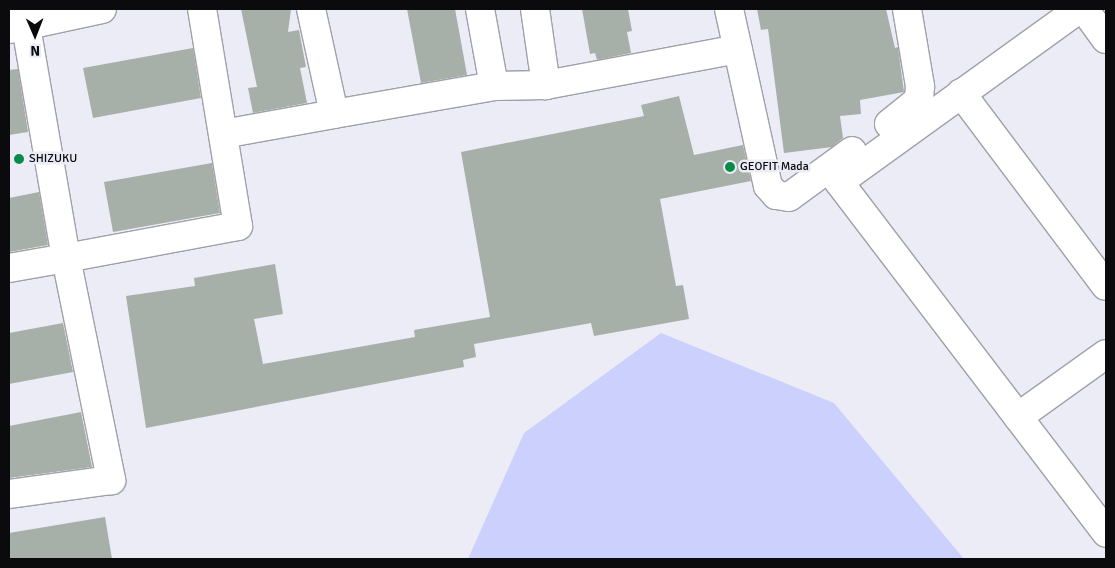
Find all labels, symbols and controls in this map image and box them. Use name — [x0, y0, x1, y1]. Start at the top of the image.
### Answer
north arrow — [10, 10, 60, 60]
text: N — [30, 42, 40, 59]
place label: SHIZUKU — [29, 152, 77, 166]
marker: SHIZUKU — [13, 153, 25, 165]
place label: GEOFIT Mada — [740, 160, 809, 174]
marker: GEOFIT Mada — [724, 161, 736, 173]

